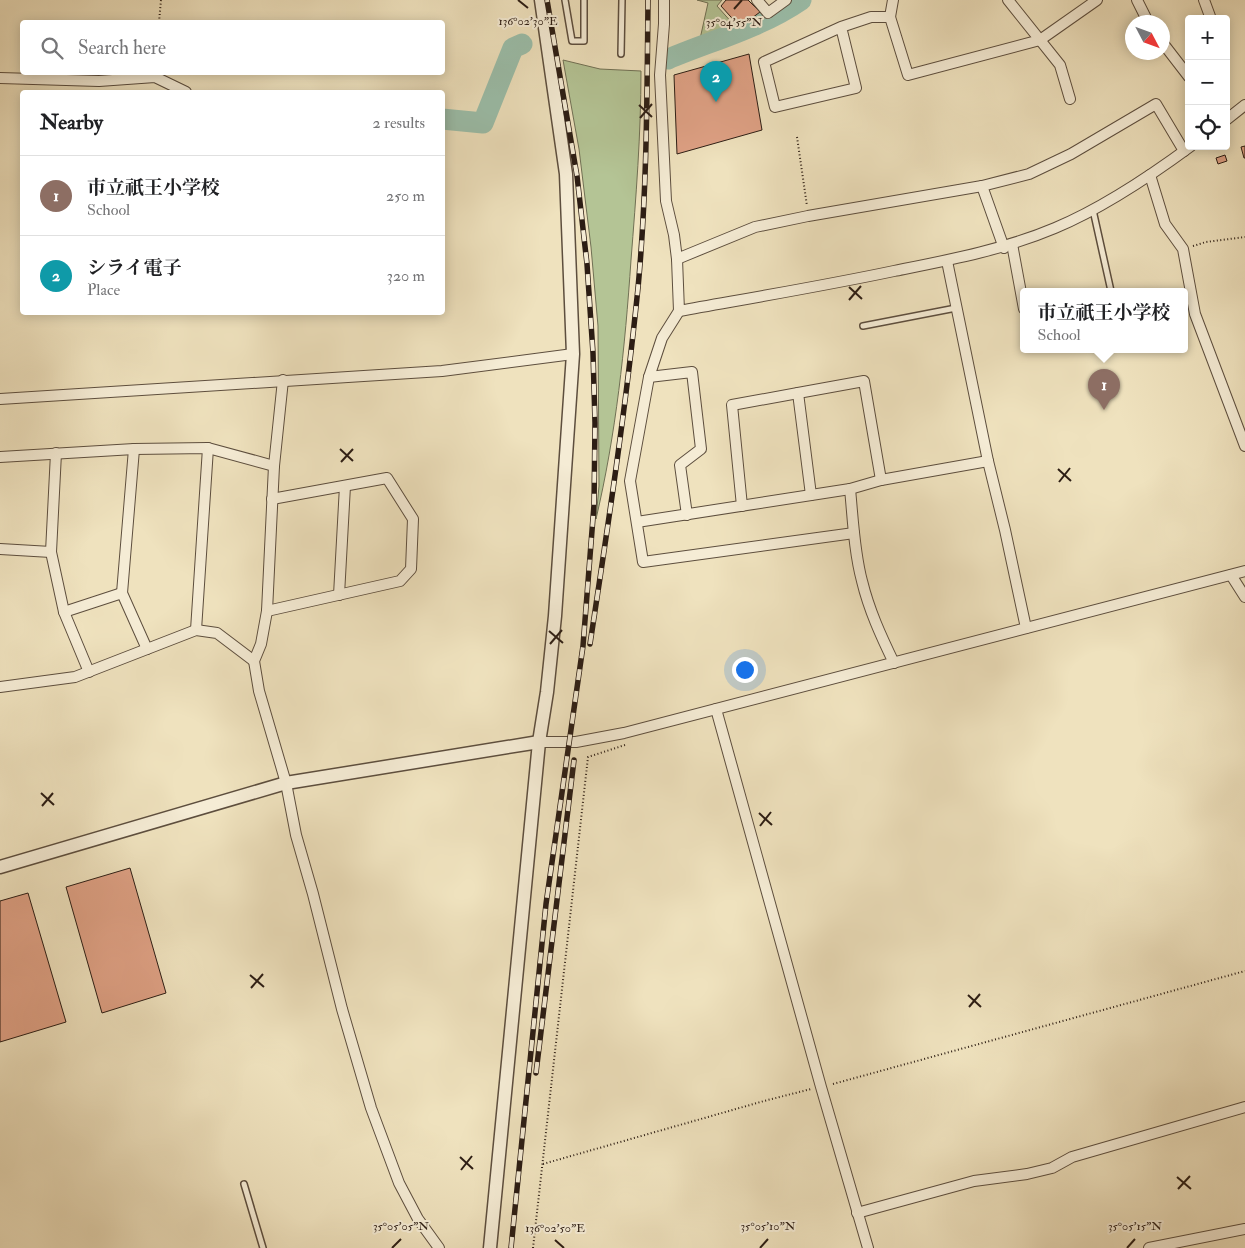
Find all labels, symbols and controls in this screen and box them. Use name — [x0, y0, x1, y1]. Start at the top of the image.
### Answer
text: 136°02'30"E — [498, 14, 558, 29]
text: 35°04'55"N — [706, 15, 762, 30]
north arrow — [1125, 15, 1170, 60]
map controls — [1185, 15, 1230, 150]
button: + — [1185, 15, 1230, 60]
search box — [20, 20, 445, 75]
icon: search — [38, 34, 66, 62]
text: Search here — [78, 36, 166, 60]
button: − — [1185, 60, 1230, 105]
pin: 2 — [700, 61, 732, 102]
button: locate — [1185, 105, 1230, 150]
text: Nearby — [40, 109, 103, 136]
text: 2 results — [372, 113, 425, 133]
text: 市立祇王小学校 — [87, 176, 220, 200]
text: 1 — [53, 186, 59, 206]
text: 250 m — [386, 186, 425, 206]
text: School — [87, 200, 130, 220]
text: シライ電子 — [87, 256, 181, 280]
text: 2 — [52, 266, 60, 286]
text: 320 m — [387, 266, 425, 286]
text: Place — [87, 280, 120, 300]
popup — [1020, 288, 1188, 353]
text: 市立祇王小学校 — [1037, 301, 1171, 325]
text: School — [1037, 325, 1081, 345]
pin: 1 — [1088, 369, 1120, 410]
your location — [732, 657, 758, 683]
text: 35°05'05"N — [373, 1219, 429, 1234]
text: 35°05'10"N — [741, 1219, 796, 1234]
text: 35°05'15"N — [1108, 1219, 1162, 1234]
text: 136°02'50"E — [525, 1221, 585, 1236]

